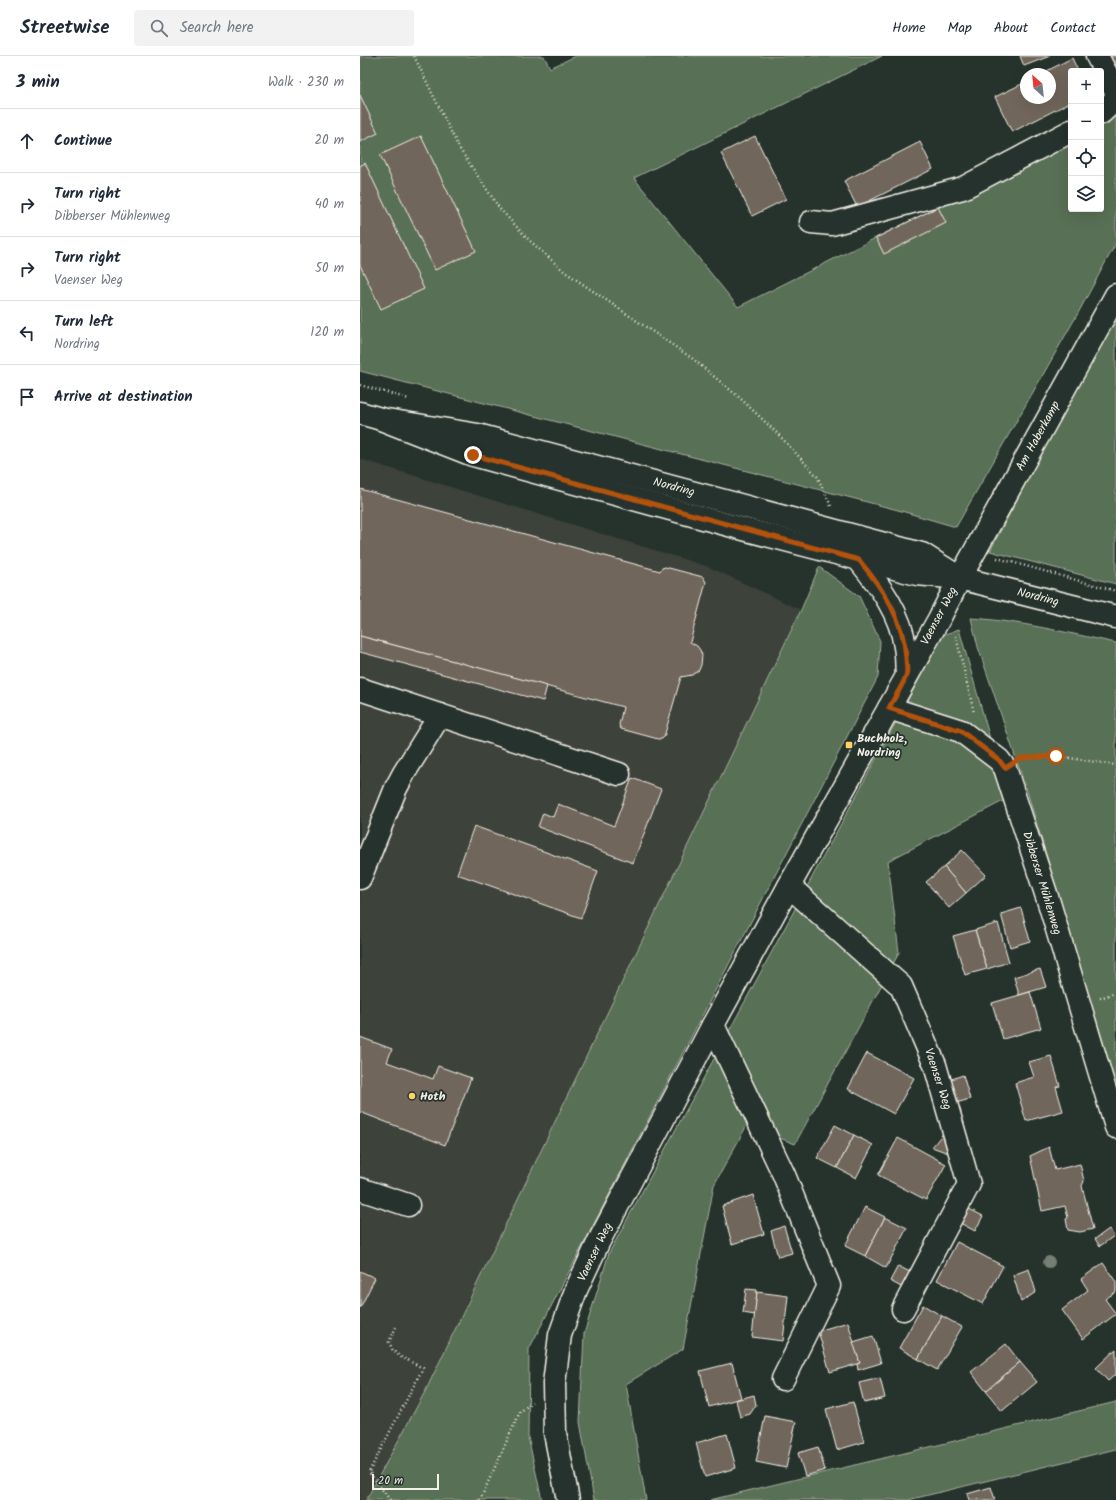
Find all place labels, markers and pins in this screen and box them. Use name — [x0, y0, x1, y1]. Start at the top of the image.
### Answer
place label: Buchholz, Nordring — [857, 729, 907, 762]
marker: Buchholz, Nordring — [844, 740, 854, 750]
place label: Hoth — [420, 1087, 446, 1106]
marker: Hoth — [407, 1091, 417, 1101]

